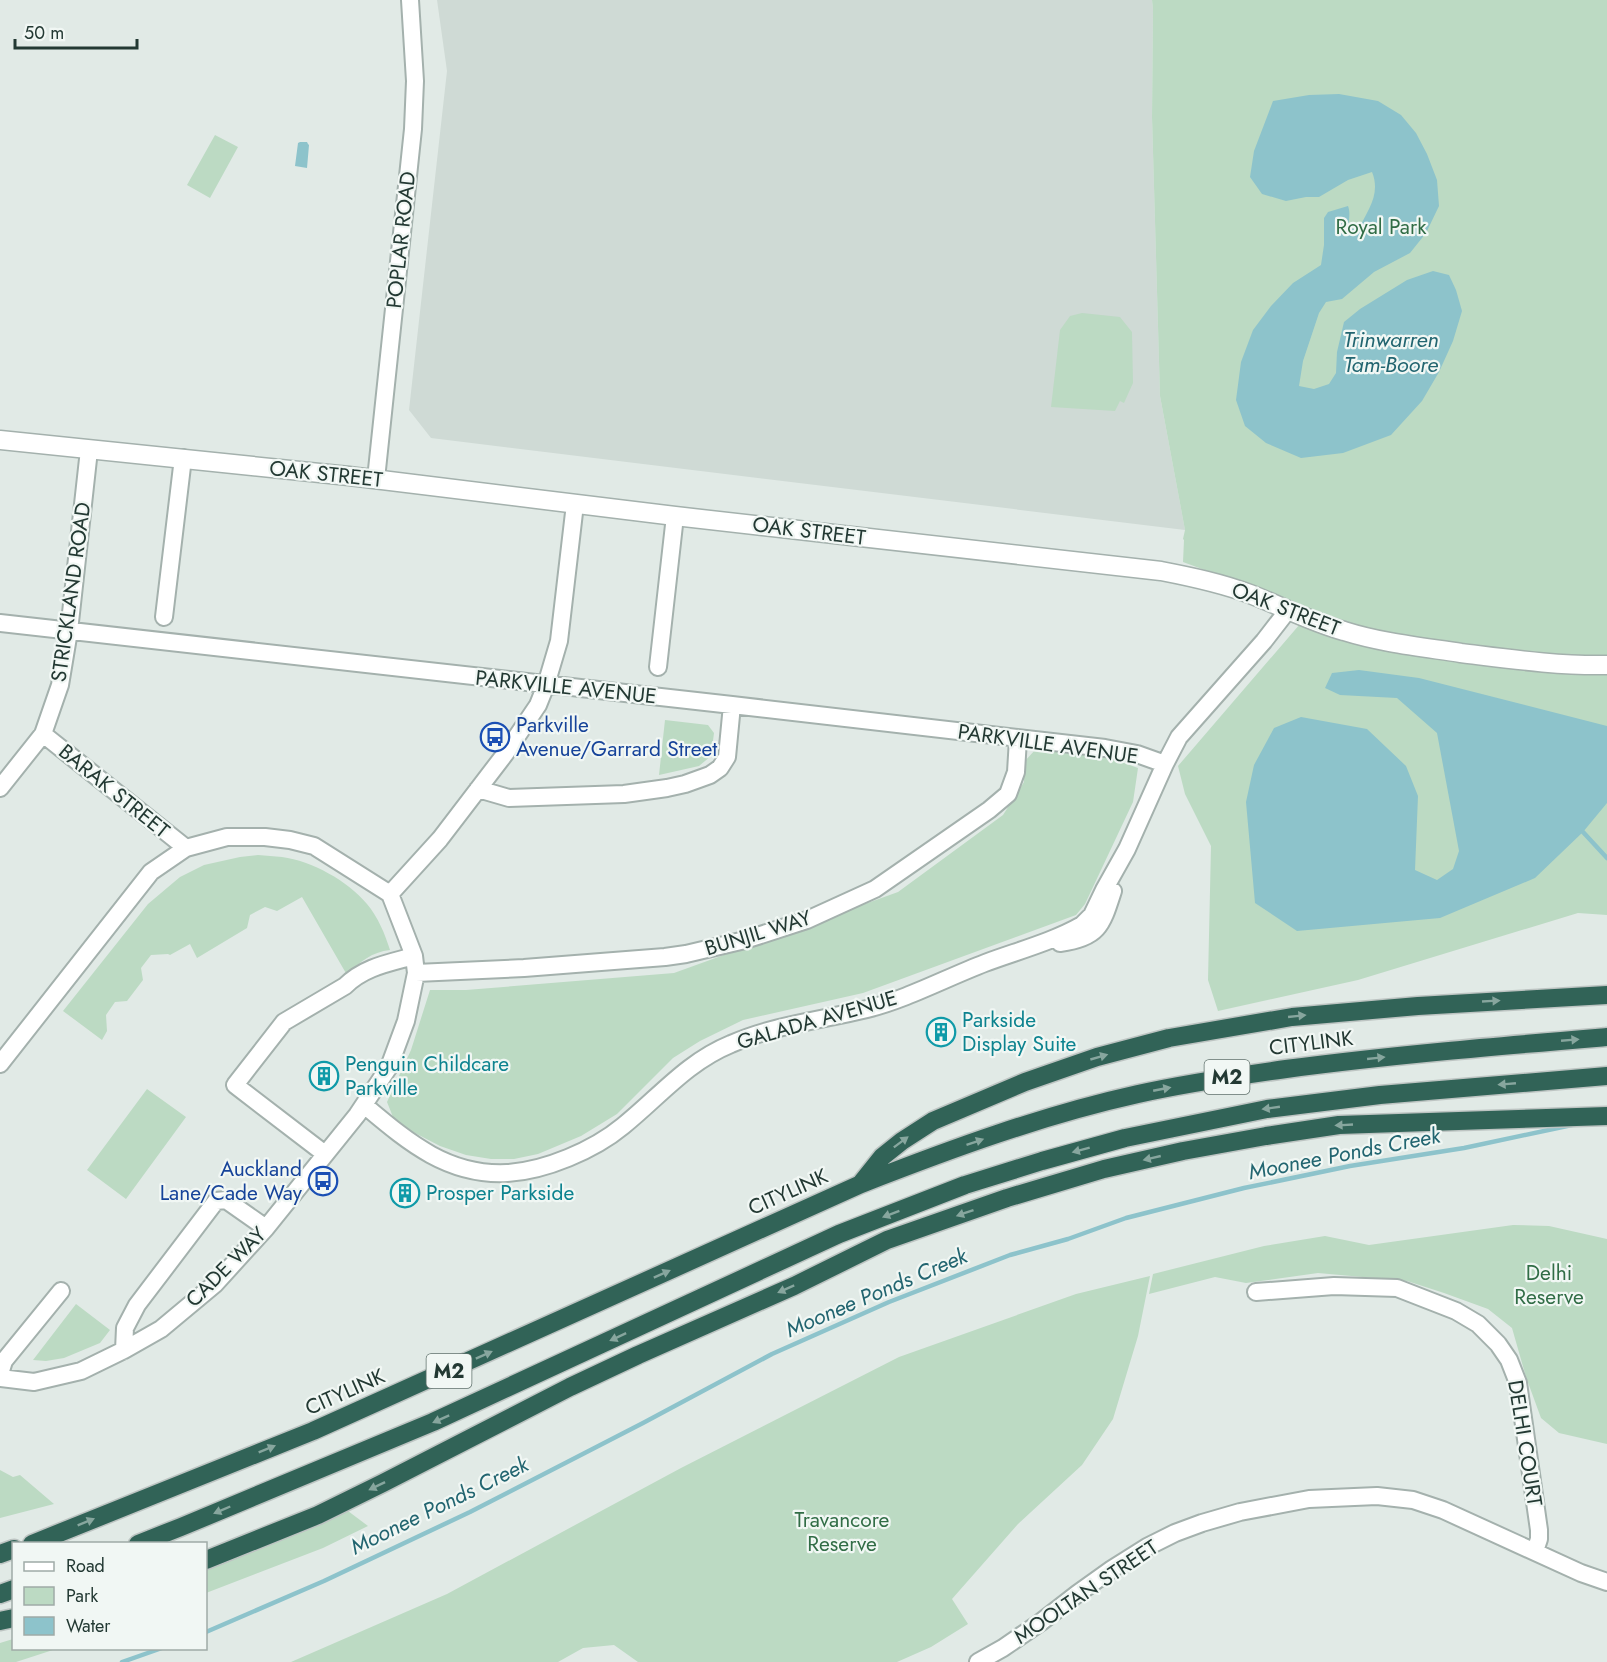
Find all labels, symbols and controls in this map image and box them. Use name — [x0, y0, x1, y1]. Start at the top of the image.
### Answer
scale bar — [15, 12, 136, 50]
text: 50 m — [24, 20, 64, 46]
street label: POPLAR ROAD — [379, 170, 423, 310]
park label: Royal Park — [1336, 212, 1427, 242]
water label: Trinwarren Tam-Boore — [1343, 323, 1439, 380]
street label: OAK STREET — [268, 453, 384, 495]
street label: STRICKLAND ROAD — [44, 500, 98, 684]
street label: OAK STREET — [751, 509, 868, 553]
street label: OAK STREET — [1227, 575, 1345, 643]
street label: PARKVILLE AVENUE — [474, 663, 658, 711]
place label: Parkville Avenue/Garrard Street — [516, 710, 717, 764]
street label: PARKVILLE AVENUE — [956, 716, 1140, 772]
bus stop icon: Parkville Avenue/Garrard Street — [479, 721, 511, 753]
street label: BARAK STREET — [52, 737, 176, 845]
street label: BUNJIL WAY — [701, 903, 815, 963]
street label: GALADA AVENUE — [733, 983, 901, 1057]
one-way arrow — [1482, 997, 1501, 1006]
place label: Parkside Display Suite — [962, 1005, 1077, 1059]
one-way arrow — [1287, 1011, 1306, 1021]
building icon: Parkside Display Suite — [925, 1016, 957, 1048]
street label: CITYLINK — [1267, 1023, 1355, 1063]
one-way arrow — [1561, 1036, 1580, 1045]
place label: Penguin Childcare Parkville — [345, 1049, 509, 1103]
one-way arrow — [1090, 1052, 1108, 1061]
one-way arrow — [1367, 1053, 1386, 1063]
building icon: Penguin Childcare Parkville — [308, 1060, 340, 1092]
road number: M2 — [1204, 1060, 1250, 1094]
one-way arrow — [1497, 1079, 1516, 1089]
one-way arrow — [1153, 1084, 1172, 1093]
one-way arrow — [1261, 1104, 1280, 1113]
water label: Moonee Ponds Creek — [1245, 1118, 1444, 1187]
one-way arrow — [1335, 1121, 1354, 1130]
one-way arrow — [893, 1136, 909, 1148]
one-way arrow — [966, 1137, 984, 1146]
one-way arrow — [1072, 1146, 1090, 1156]
place label: Auckland Lane/Cade Way — [160, 1154, 303, 1208]
one-way arrow — [1142, 1154, 1161, 1163]
street label: CITYLINK — [743, 1161, 833, 1223]
bus stop icon: Auckland Lane/Cade Way — [307, 1165, 339, 1197]
building icon: Prosper Parkside — [389, 1177, 421, 1209]
place label: Prosper Parkside — [426, 1178, 575, 1208]
one-way arrow — [956, 1208, 974, 1218]
one-way arrow — [882, 1209, 900, 1219]
street label: CADE WAY — [179, 1220, 273, 1314]
water label: Moonee Ponds Creek — [780, 1239, 973, 1345]
park label: Delhi Reserve — [1514, 1258, 1584, 1312]
one-way arrow — [653, 1269, 671, 1279]
one-way arrow — [777, 1285, 795, 1295]
one-way arrow — [610, 1333, 627, 1342]
one-way arrow — [476, 1350, 493, 1359]
road number: M2 — [426, 1354, 472, 1388]
street label: CITYLINK — [300, 1361, 390, 1423]
street label: DELHI COURT — [1500, 1378, 1550, 1508]
one-way arrow — [432, 1414, 449, 1423]
one-way arrow — [258, 1444, 276, 1454]
water label: Moonee Ponds Creek — [344, 1447, 535, 1562]
one-way arrow — [369, 1481, 386, 1490]
park label: Travancore Reserve — [795, 1505, 890, 1559]
one-way arrow — [213, 1506, 231, 1515]
one-way arrow — [77, 1517, 95, 1526]
street label: MOOLTAN STREET — [1008, 1532, 1164, 1651]
legend — [12, 1542, 207, 1650]
text: Road — [66, 1553, 105, 1579]
text: Park — [66, 1583, 98, 1609]
text: Water — [66, 1613, 111, 1639]

